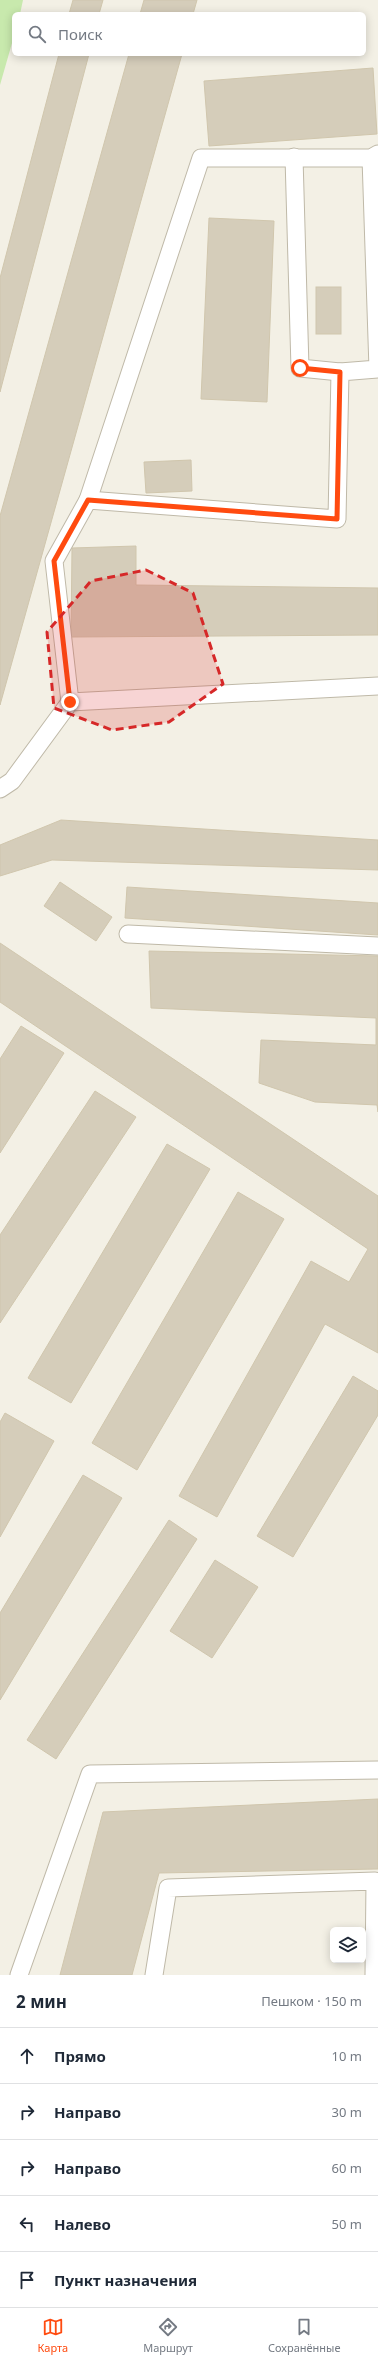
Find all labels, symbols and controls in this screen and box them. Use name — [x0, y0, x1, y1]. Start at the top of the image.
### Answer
search box — [12, 12, 366, 56]
icon: search — [26, 23, 48, 45]
text: Поиск — [58, 24, 103, 44]
route start — [291, 359, 309, 377]
route end — [61, 693, 79, 711]
map controls — [330, 1927, 366, 1963]
button: layers — [330, 1927, 366, 1963]
text: 2 мин — [16, 1990, 67, 2013]
text: Пешком · 150 m — [261, 1992, 362, 2010]
icon: ahead — [16, 2045, 38, 2067]
text: Прямо — [54, 2046, 106, 2066]
text: 10 m — [332, 2047, 362, 2065]
icon: right — [16, 2101, 38, 2123]
text: Направо — [54, 2102, 121, 2122]
text: 30 m — [332, 2103, 362, 2121]
icon: right — [16, 2157, 38, 2179]
text: Направо — [54, 2158, 121, 2178]
text: 60 m — [332, 2159, 362, 2177]
icon: left — [16, 2213, 38, 2235]
text: Налево — [54, 2214, 111, 2234]
text: 50 m — [332, 2215, 362, 2233]
icon: arrive — [16, 2269, 38, 2291]
text: Пункт назначения — [54, 2270, 197, 2290]
tab: Карта — [38, 2316, 68, 2355]
tab: Маршрут — [143, 2316, 193, 2355]
tab: Сохранённые — [268, 2316, 340, 2355]

